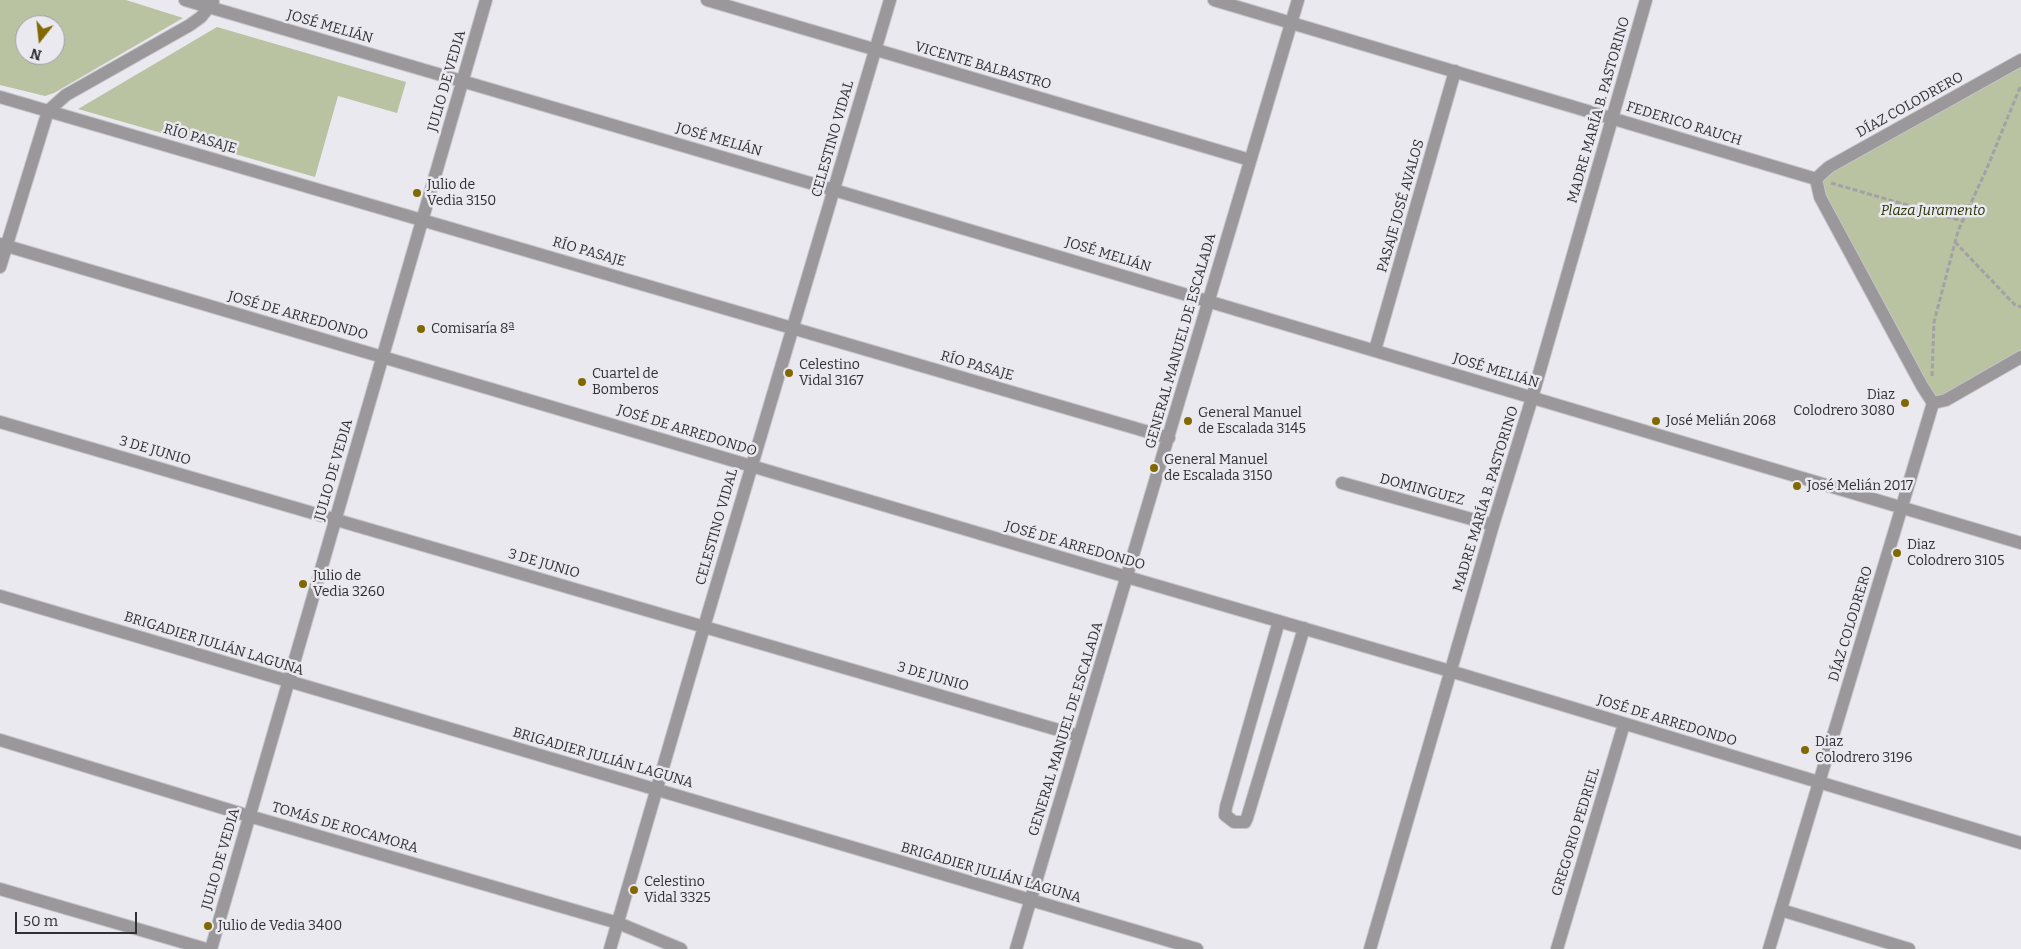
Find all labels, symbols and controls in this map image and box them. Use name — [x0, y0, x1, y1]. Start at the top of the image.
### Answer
street label: JOSÉ MELIÁN — [285, 7, 375, 47]
north arrow — [15, 15, 65, 65]
street label: MADRE MARÍA B. PASTORINO — [1564, 15, 1634, 205]
street label: JULIO DE VEDIA — [424, 28, 470, 134]
street label: VICENTE BALBASTRO — [913, 38, 1053, 94]
text: N — [28, 44, 44, 64]
street label: DÍAZ COLODRERO — [1854, 69, 1966, 141]
street label: CELESTINO VIDAL — [808, 79, 858, 199]
street label: FEDERICO RAUCH — [1624, 98, 1744, 150]
street label: JOSÉ MELIÁN — [674, 120, 764, 160]
street label: RÍO PASAJE — [162, 121, 238, 157]
street label: PASAJE JOSÉ AVALOS — [1374, 137, 1428, 275]
place label: Julio de Vedia 3150 — [427, 177, 496, 210]
marker: Julio de Vedia 3150 — [411, 187, 423, 199]
park label: Plaza Juramento — [1881, 203, 1985, 219]
street label: GENERAL MANUEL DE ESCALADA — [1142, 231, 1220, 451]
street label: RÍO PASAJE — [551, 234, 627, 270]
street label: JOSÉ MELIÁN — [1063, 234, 1153, 276]
street label: JOSÉ DE ARREDONDO — [226, 288, 370, 344]
place label: Comisaría 8ª — [431, 321, 515, 337]
marker: Comisaría 8ª — [415, 323, 427, 335]
street label: RÍO PASAJE — [939, 348, 1015, 384]
street label: JOSÉ MELIÁN — [1451, 350, 1541, 392]
place label: Celestino Vidal 3167 — [799, 357, 864, 390]
place label: Cuartel de Bomberos — [592, 366, 659, 398]
marker: Celestino Vidal 3167 — [783, 367, 795, 379]
marker: Cuartel de Bomberos — [576, 376, 588, 388]
place label: Diaz Colodrero 3080 — [1793, 387, 1895, 420]
marker: Diaz Colodrero 3080 — [1899, 397, 1911, 409]
street label: JOSÉ DE ARREDONDO — [615, 402, 759, 460]
street label: MADRE MARÍA B. PASTORINO — [1450, 404, 1522, 594]
place label: General Manuel de Escalada 3145 — [1198, 405, 1306, 438]
place label: José Melián 2068 — [1666, 413, 1776, 429]
marker: General Manuel de Escalada 3145 — [1182, 415, 1194, 427]
marker: José Melián 2068 — [1650, 415, 1662, 427]
street label: JULIO DE VEDIA — [311, 417, 357, 523]
street label: 3 DE JUNIO — [117, 433, 193, 469]
place label: General Manuel de Escalada 3150 — [1164, 452, 1273, 484]
marker: General Manuel de Escalada 3150 — [1148, 462, 1160, 474]
street label: CELESTINO VIDAL — [692, 467, 742, 587]
street label: DOMINGUEZ — [1378, 471, 1466, 509]
place label: José Melián 2017 — [1807, 478, 1913, 494]
marker: José Melián 2017 — [1791, 480, 1803, 492]
street label: JOSÉ DE ARREDONDO — [1003, 518, 1147, 574]
place label: Diaz Colodrero 3105 — [1907, 537, 2004, 570]
street label: 3 DE JUNIO — [506, 546, 582, 582]
marker: Diaz Colodrero 3105 — [1891, 547, 1903, 559]
street label: DÍAZ COLODRERO — [1825, 564, 1877, 684]
place label: Julio de Vedia 3260 — [313, 568, 385, 600]
marker: Julio de Vedia 3260 — [297, 578, 309, 590]
street label: BRIGADIER JULIÁN LAGUNA — [122, 609, 306, 679]
street label: GENERAL MANUEL DE ESCALADA — [1025, 620, 1107, 838]
street label: 3 DE JUNIO — [895, 659, 971, 695]
street label: JOSÉ DE ARREDONDO — [1595, 692, 1739, 750]
street label: BRIGADIER JULIÁN LAGUNA — [511, 724, 695, 792]
place label: Diaz Colodrero 3196 — [1815, 734, 1912, 766]
marker: Diaz Colodrero 3196 — [1799, 744, 1811, 756]
street label: GREGORIO PEDRIEL — [1548, 766, 1604, 898]
street label: TOMÁS DE ROCAMORA — [270, 799, 420, 857]
street label: JULIO DE VEDIA — [198, 806, 244, 912]
street label: BRIGADIER JULIÁN LAGUNA — [899, 839, 1083, 907]
place label: Celestino Vidal 3325 — [644, 874, 711, 906]
marker: Celestino Vidal 3325 — [628, 884, 640, 896]
scale bar — [18, 902, 140, 934]
text: 50 m — [23, 912, 58, 930]
place label: Julio de Vedia 3400 — [218, 918, 342, 934]
marker: Julio de Vedia 3400 — [202, 920, 214, 932]

